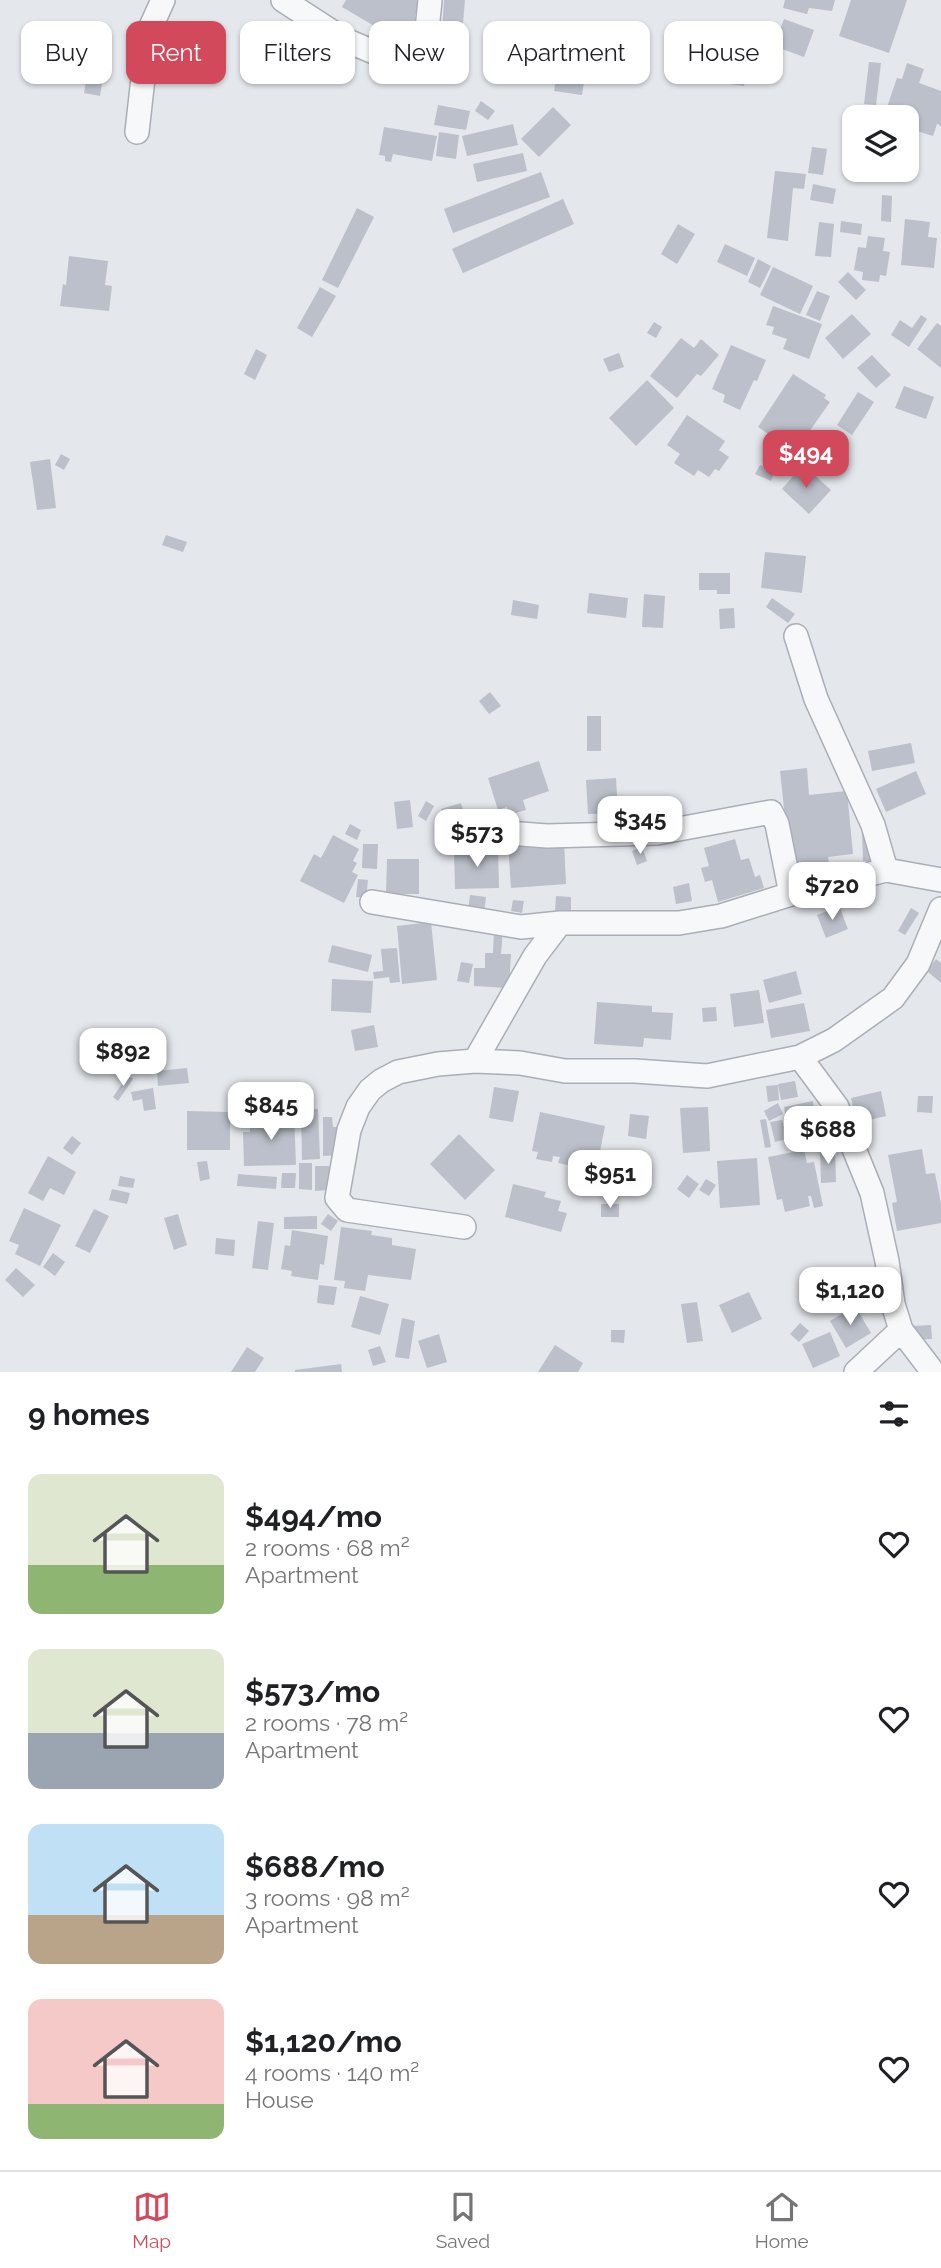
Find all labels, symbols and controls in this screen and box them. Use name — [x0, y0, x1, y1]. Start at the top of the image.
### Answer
chip: Buy — [21, 21, 112, 84]
chip: Rent — [126, 21, 226, 84]
chip: Filters — [240, 21, 355, 84]
chip: New — [369, 21, 469, 84]
chip: Apartment — [483, 21, 650, 84]
chip: House — [664, 21, 783, 84]
map controls — [842, 105, 919, 182]
button: layers — [842, 105, 919, 182]
pin: $494 — [765, 430, 847, 490]
text: $494 — [779, 439, 833, 466]
pin: $345 — [599, 796, 681, 856]
text: $345 — [613, 805, 667, 832]
pin: $573 — [436, 810, 518, 869]
text: $573 — [450, 818, 504, 845]
pin: $720 — [791, 862, 873, 922]
text: $720 — [805, 871, 859, 898]
pin: $892 — [82, 1028, 164, 1088]
text: $892 — [96, 1037, 151, 1064]
pin: $845 — [230, 1082, 312, 1142]
text: $845 — [244, 1091, 298, 1118]
pin: $688 — [787, 1106, 869, 1166]
text: $688 — [800, 1115, 856, 1142]
pin: $951 — [569, 1150, 651, 1210]
text: $951 — [584, 1159, 636, 1186]
pin: $1,120 — [793, 1268, 907, 1327]
text: $1,120 — [815, 1276, 885, 1303]
icon: filters — [875, 1395, 913, 1433]
text: 9 homes — [28, 1397, 150, 1432]
text: $494/mo — [245, 1499, 382, 1534]
icon: home — [84, 1502, 168, 1586]
icon: heart — [875, 1525, 913, 1563]
text: 2 rooms · 68 m² — [245, 1534, 410, 1561]
text: Apartment — [245, 1561, 359, 1588]
text: $573/mo — [245, 1674, 380, 1709]
icon: home — [84, 1677, 168, 1761]
icon: heart — [875, 1700, 913, 1738]
text: 2 rooms · 78 m² — [245, 1709, 408, 1736]
text: Apartment — [245, 1736, 359, 1763]
text: $688/mo — [245, 1849, 385, 1884]
icon: home — [84, 1852, 168, 1936]
icon: heart — [875, 1875, 913, 1913]
text: 3 rooms · 98 m² — [245, 1884, 410, 1911]
text: Apartment — [245, 1911, 359, 1938]
text: $1,120/mo — [245, 2024, 402, 2059]
icon: home — [84, 2027, 168, 2111]
icon: heart — [875, 2050, 913, 2088]
text: 4 rooms · 140 m² — [245, 2059, 419, 2086]
text: House — [245, 2086, 314, 2113]
tab: Map — [132, 2188, 171, 2252]
tab: Saved — [436, 2188, 490, 2252]
tab: Home — [755, 2188, 809, 2252]

